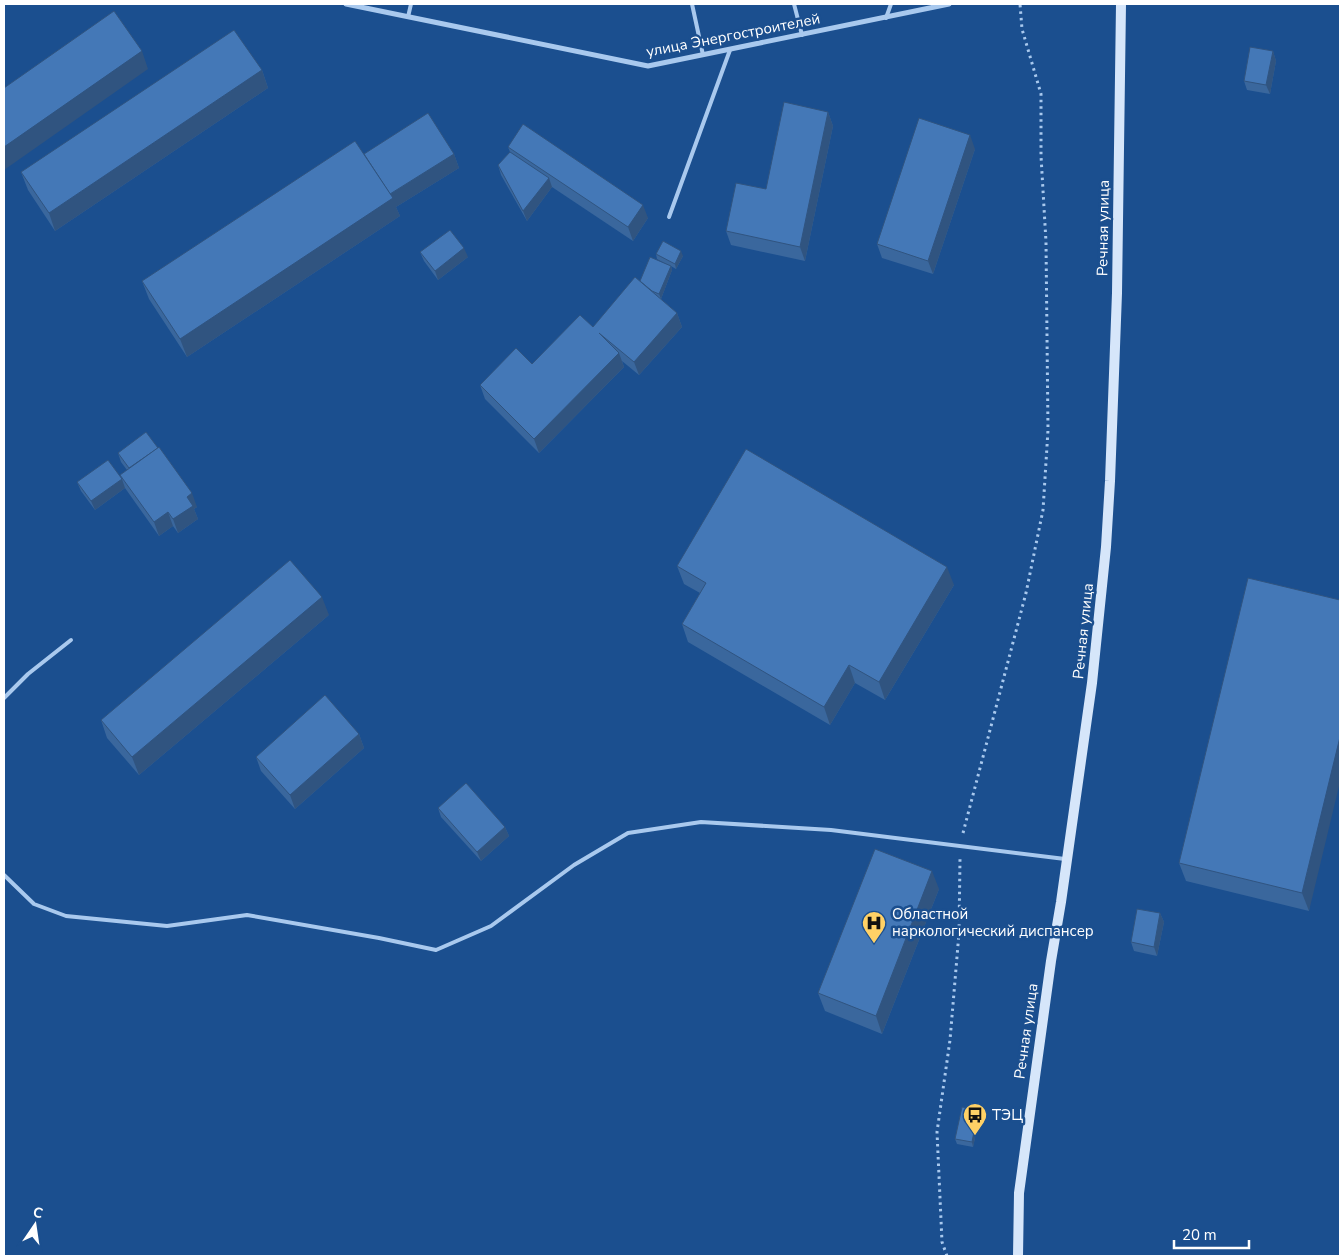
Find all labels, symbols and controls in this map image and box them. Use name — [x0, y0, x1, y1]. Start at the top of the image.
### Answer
street label: улица Энергостроителей — [644, 8, 822, 62]
street label: Речная улица — [1092, 180, 1114, 276]
street label: Речная улица — [1068, 582, 1098, 680]
place label: Областной наркологический диспансер — [892, 904, 1094, 941]
hospital icon: Областной наркологический диспансер — [861, 910, 887, 944]
street label: Речная улица — [1009, 982, 1043, 1080]
bus stop icon: ТЭЦ — [962, 1102, 988, 1136]
place label: ТЭЦ — [992, 1105, 1023, 1125]
north arrow — [10, 1200, 60, 1250]
text: С — [31, 1202, 45, 1223]
scale bar — [1174, 1218, 1249, 1250]
text: 20 m — [1182, 1225, 1217, 1245]

